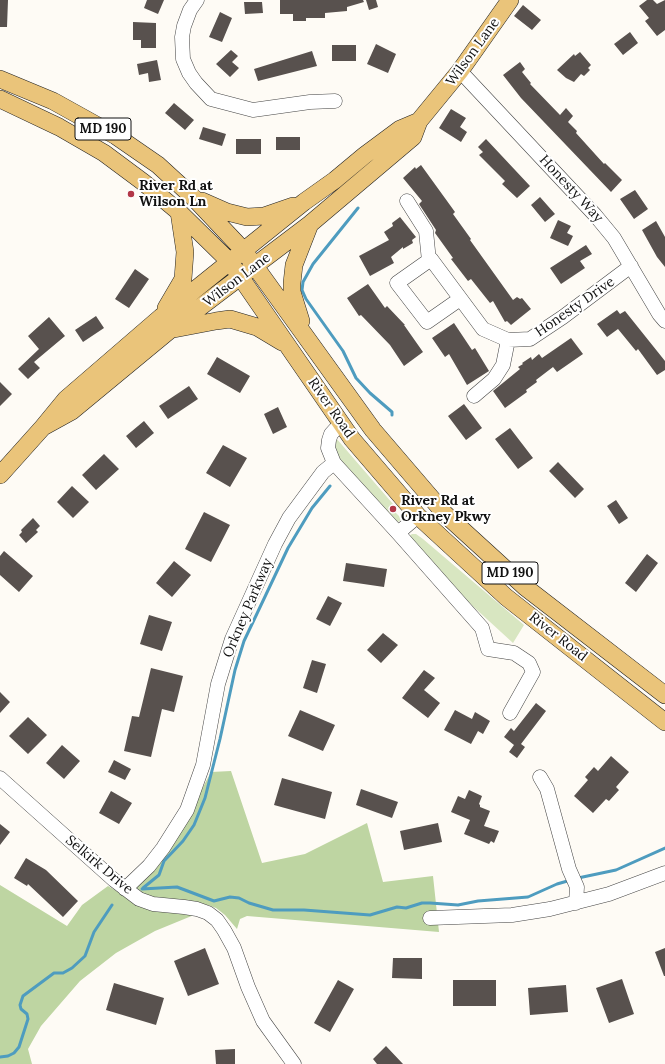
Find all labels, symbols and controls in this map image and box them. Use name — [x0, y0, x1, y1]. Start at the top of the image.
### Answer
street label: Wilson Lane — [443, 15, 503, 89]
road number: MD 190 — [75, 118, 131, 140]
street label: Honesty Way — [536, 152, 606, 226]
place label: River Rd at Wilson Ln — [139, 178, 213, 210]
marker: River Rd at Wilson Ln — [126, 189, 136, 199]
street label: Wilson Lane — [200, 249, 274, 311]
street label: Honesty Drive — [532, 273, 618, 341]
street label: River Road — [304, 375, 358, 441]
place label: River Rd at Orkney Pkwy — [401, 493, 491, 526]
marker: River Rd at Orkney Pkwy — [388, 504, 398, 514]
street label: Orkney Parkway — [219, 556, 277, 660]
road number: MD 190 — [482, 562, 538, 584]
street label: River Road — [525, 609, 591, 665]
street label: Selkirk Drive — [62, 832, 136, 898]

